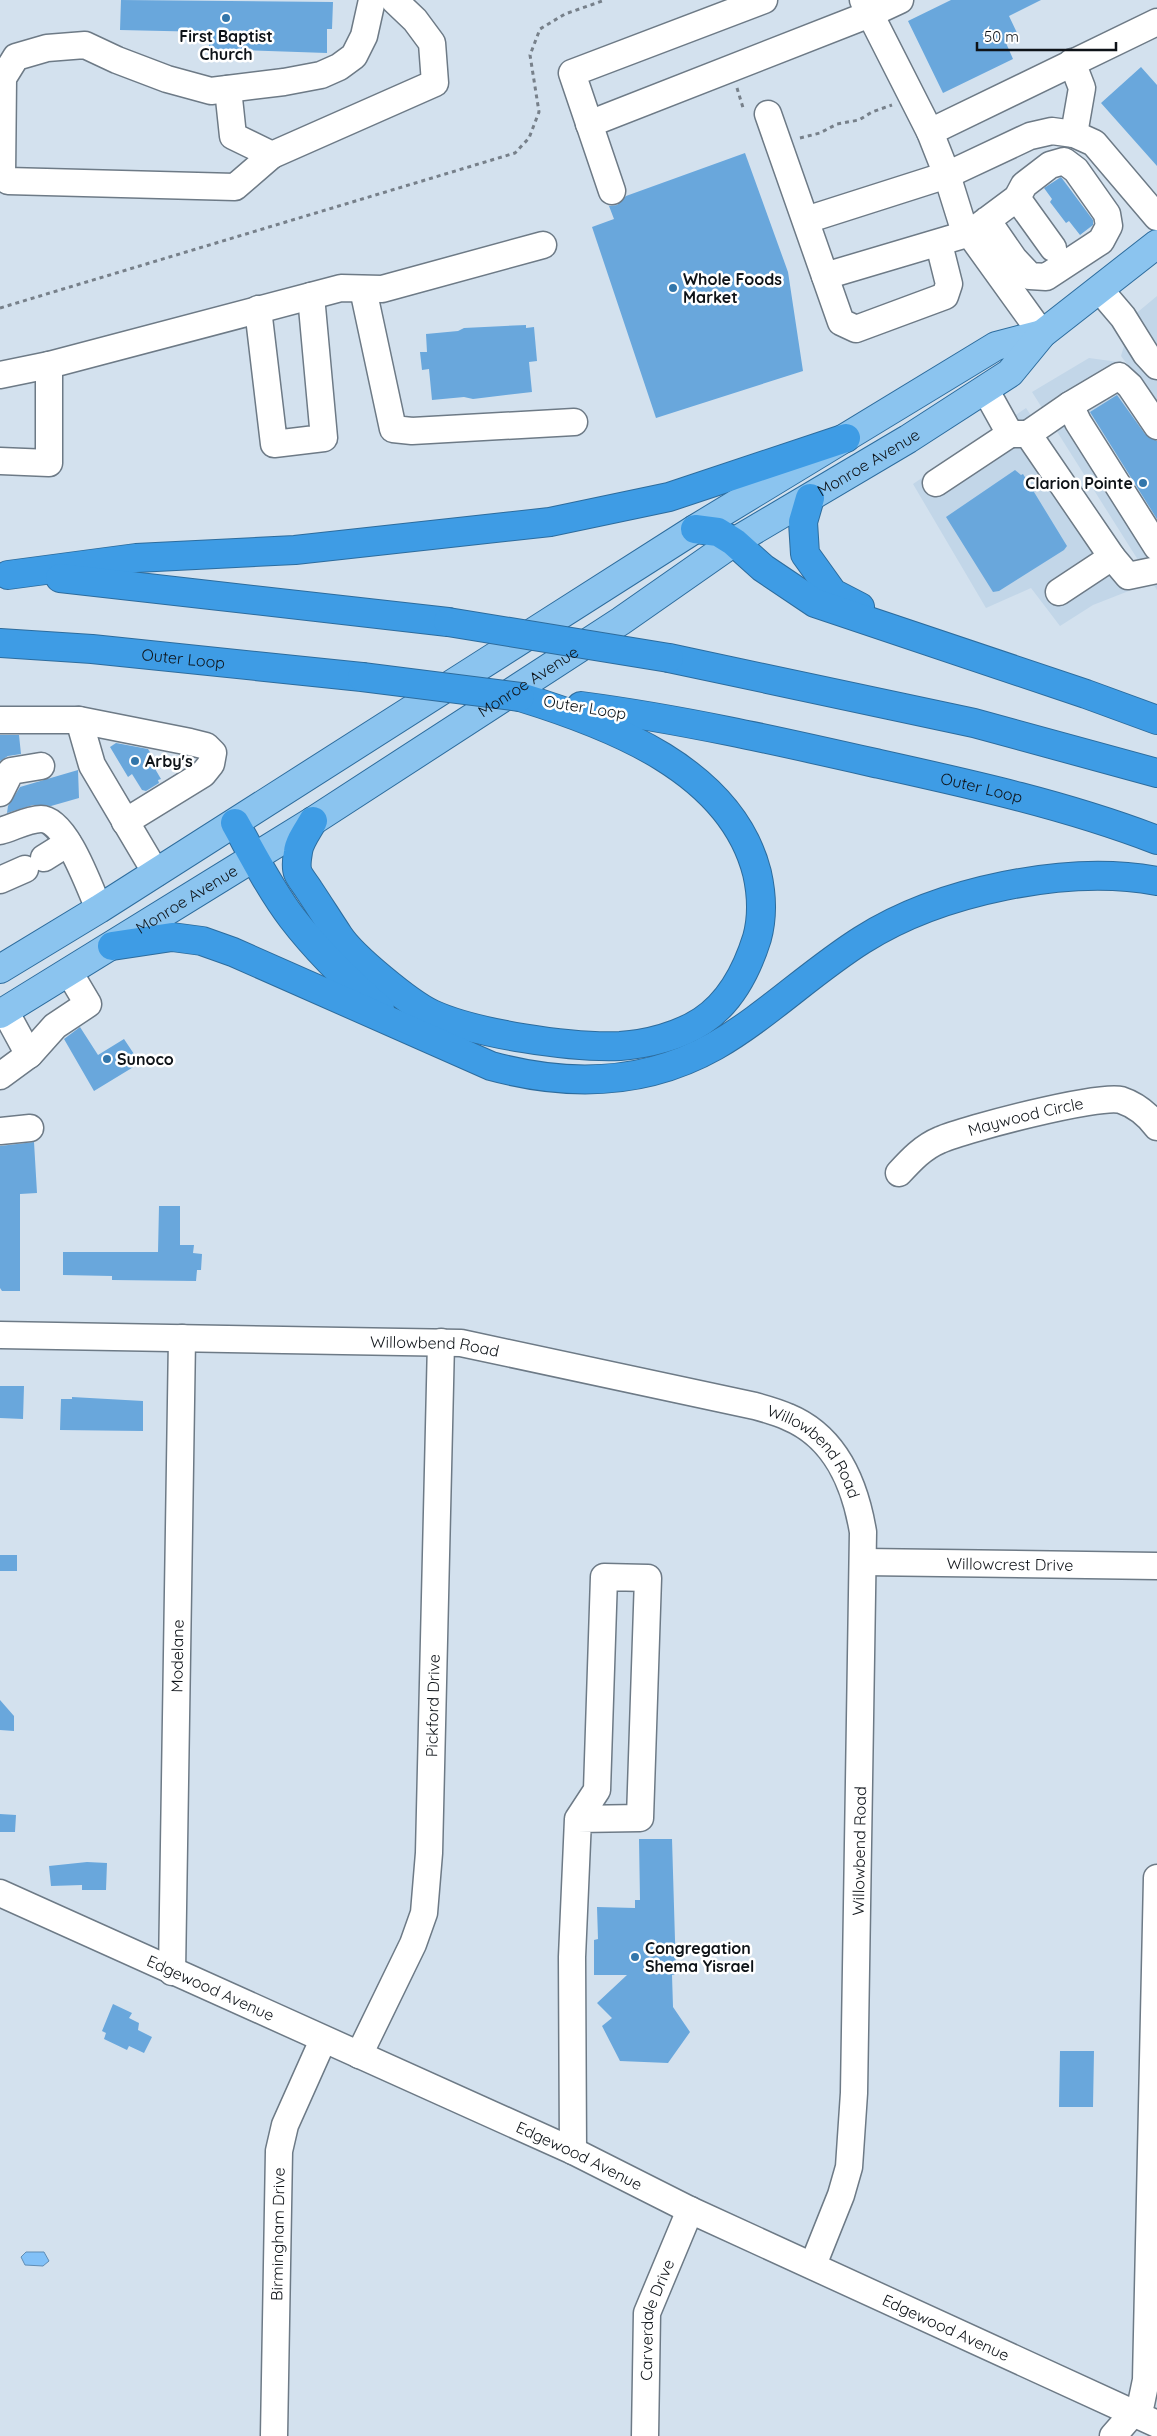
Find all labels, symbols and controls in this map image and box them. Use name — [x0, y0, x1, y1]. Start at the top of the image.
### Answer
marker: First Baptist Church — [220, 12, 232, 24]
scale bar — [977, 20, 1116, 52]
place label: First Baptist Church — [179, 26, 273, 64]
text: 50 m — [984, 27, 1019, 46]
place label: Whole Foods Market — [683, 269, 782, 307]
marker: Whole Foods Market — [667, 282, 679, 294]
street label: Monroe Avenue — [813, 424, 923, 501]
place label: Clarion Pointe — [1025, 473, 1133, 493]
marker: Clarion Pointe — [1137, 477, 1149, 489]
street label: Monroe Avenue — [474, 642, 582, 721]
street label: Outer Loop — [141, 644, 226, 673]
street label: Outer Loop — [542, 691, 628, 723]
place label: Arby's — [145, 751, 193, 771]
marker: Arby's — [129, 755, 141, 767]
street label: Outer Loop — [939, 768, 1025, 807]
street label: Monroe Avenue — [132, 860, 241, 938]
place label: Sunoco — [117, 1049, 174, 1069]
marker: Sunoco — [101, 1053, 113, 1065]
street label: Maywood Circle — [965, 1093, 1085, 1140]
street label: Willowbend Road — [370, 1331, 501, 1361]
street label: Willowbend Road — [765, 1400, 864, 1501]
street label: Willowcrest Drive — [946, 1553, 1074, 1575]
street label: Modelane — [166, 1619, 188, 1693]
street label: Pickford Drive — [421, 1654, 444, 1757]
street label: Willowbend Road — [848, 1786, 870, 1916]
place label: Congregation Shema Yisrael — [645, 1938, 754, 1976]
street label: Edgewood Avenue — [144, 1950, 277, 2025]
marker: Congregation Shema Yisrael — [629, 1951, 641, 1963]
street label: Edgewood Avenue — [513, 2117, 646, 2194]
street label: Birmingham Drive — [266, 2167, 289, 2301]
street label: Carverdale Drive — [636, 2256, 678, 2381]
street label: Edgewood Avenue — [879, 2290, 1013, 2365]

